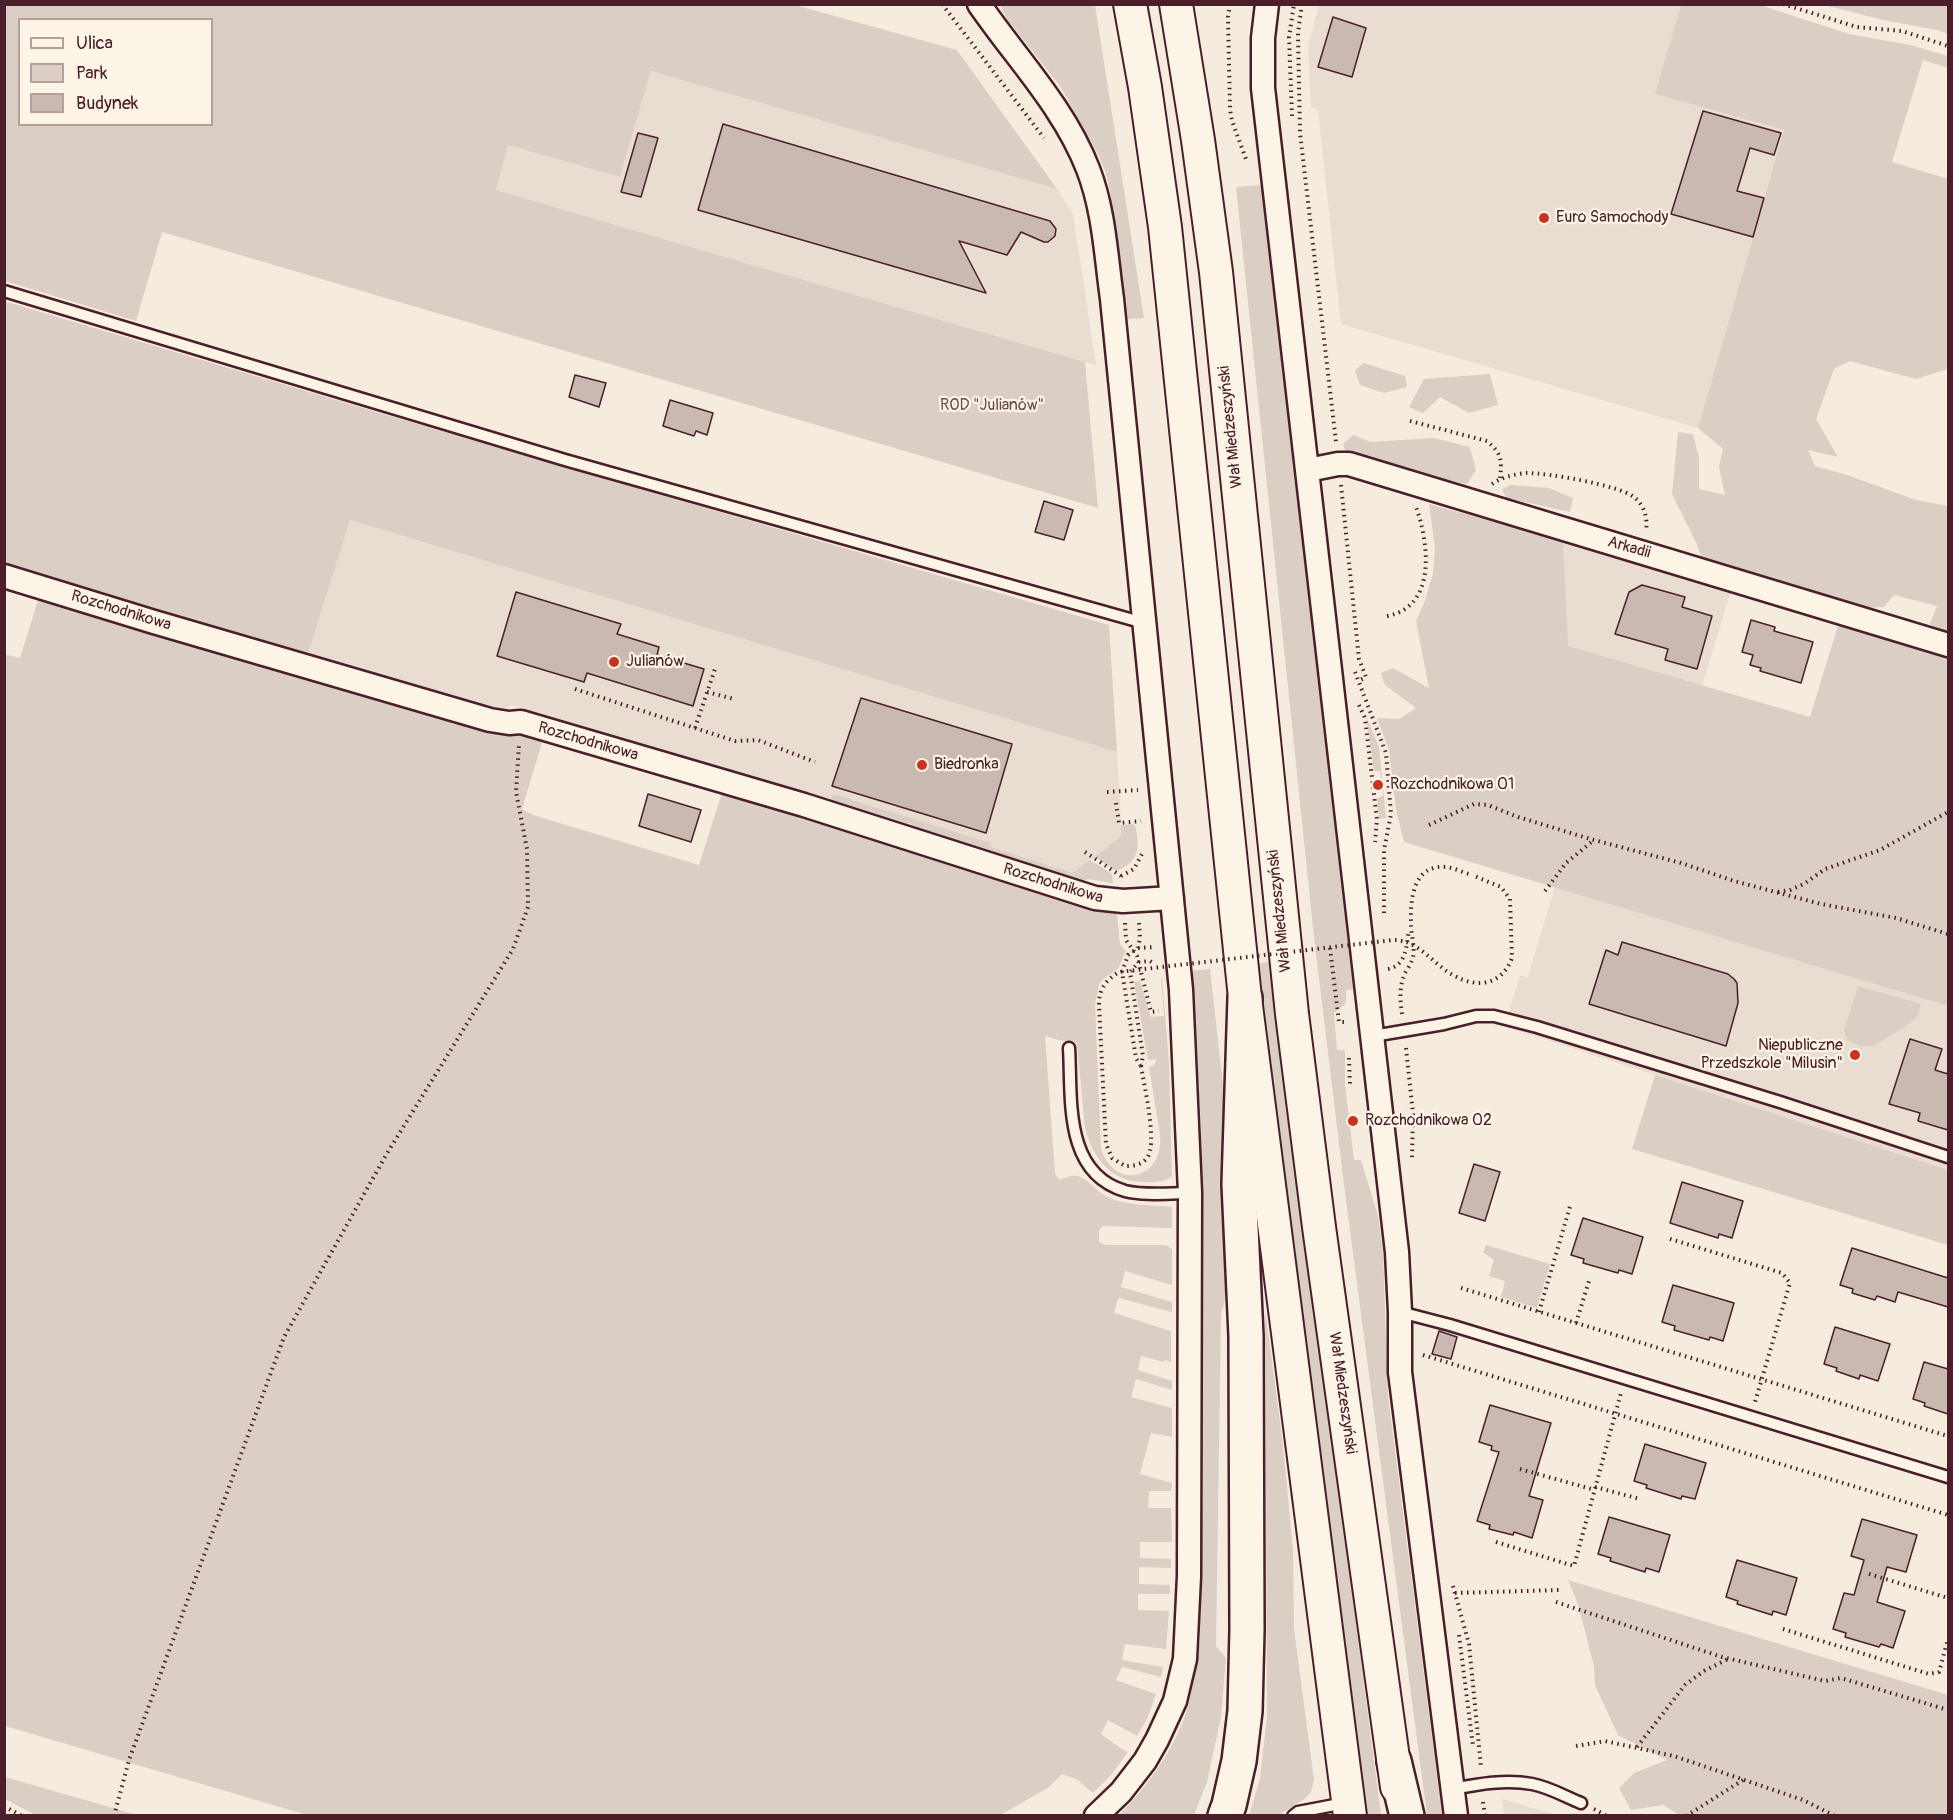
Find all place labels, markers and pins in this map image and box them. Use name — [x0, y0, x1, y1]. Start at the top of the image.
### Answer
place label: Euro Samochody — [1556, 208, 1668, 228]
marker: Euro Samochody — [1537, 211, 1551, 225]
place label: Julianów — [626, 652, 684, 672]
marker: Julianów — [607, 655, 621, 669]
place label: Biedronka — [934, 755, 999, 775]
marker: Biedronka — [915, 758, 929, 772]
place label: Rozchodnikowa 01 — [1390, 775, 1514, 795]
marker: Rozchodnikowa 01 — [1371, 778, 1385, 792]
place label: Niepubliczne Przedszkole "Milusin" — [1701, 1036, 1843, 1074]
marker: Niepubliczne Przedszkole "Milusin" — [1848, 1048, 1862, 1062]
place label: Rozchodnikowa 02 — [1365, 1111, 1492, 1131]
marker: Rozchodnikowa 02 — [1346, 1114, 1360, 1128]

